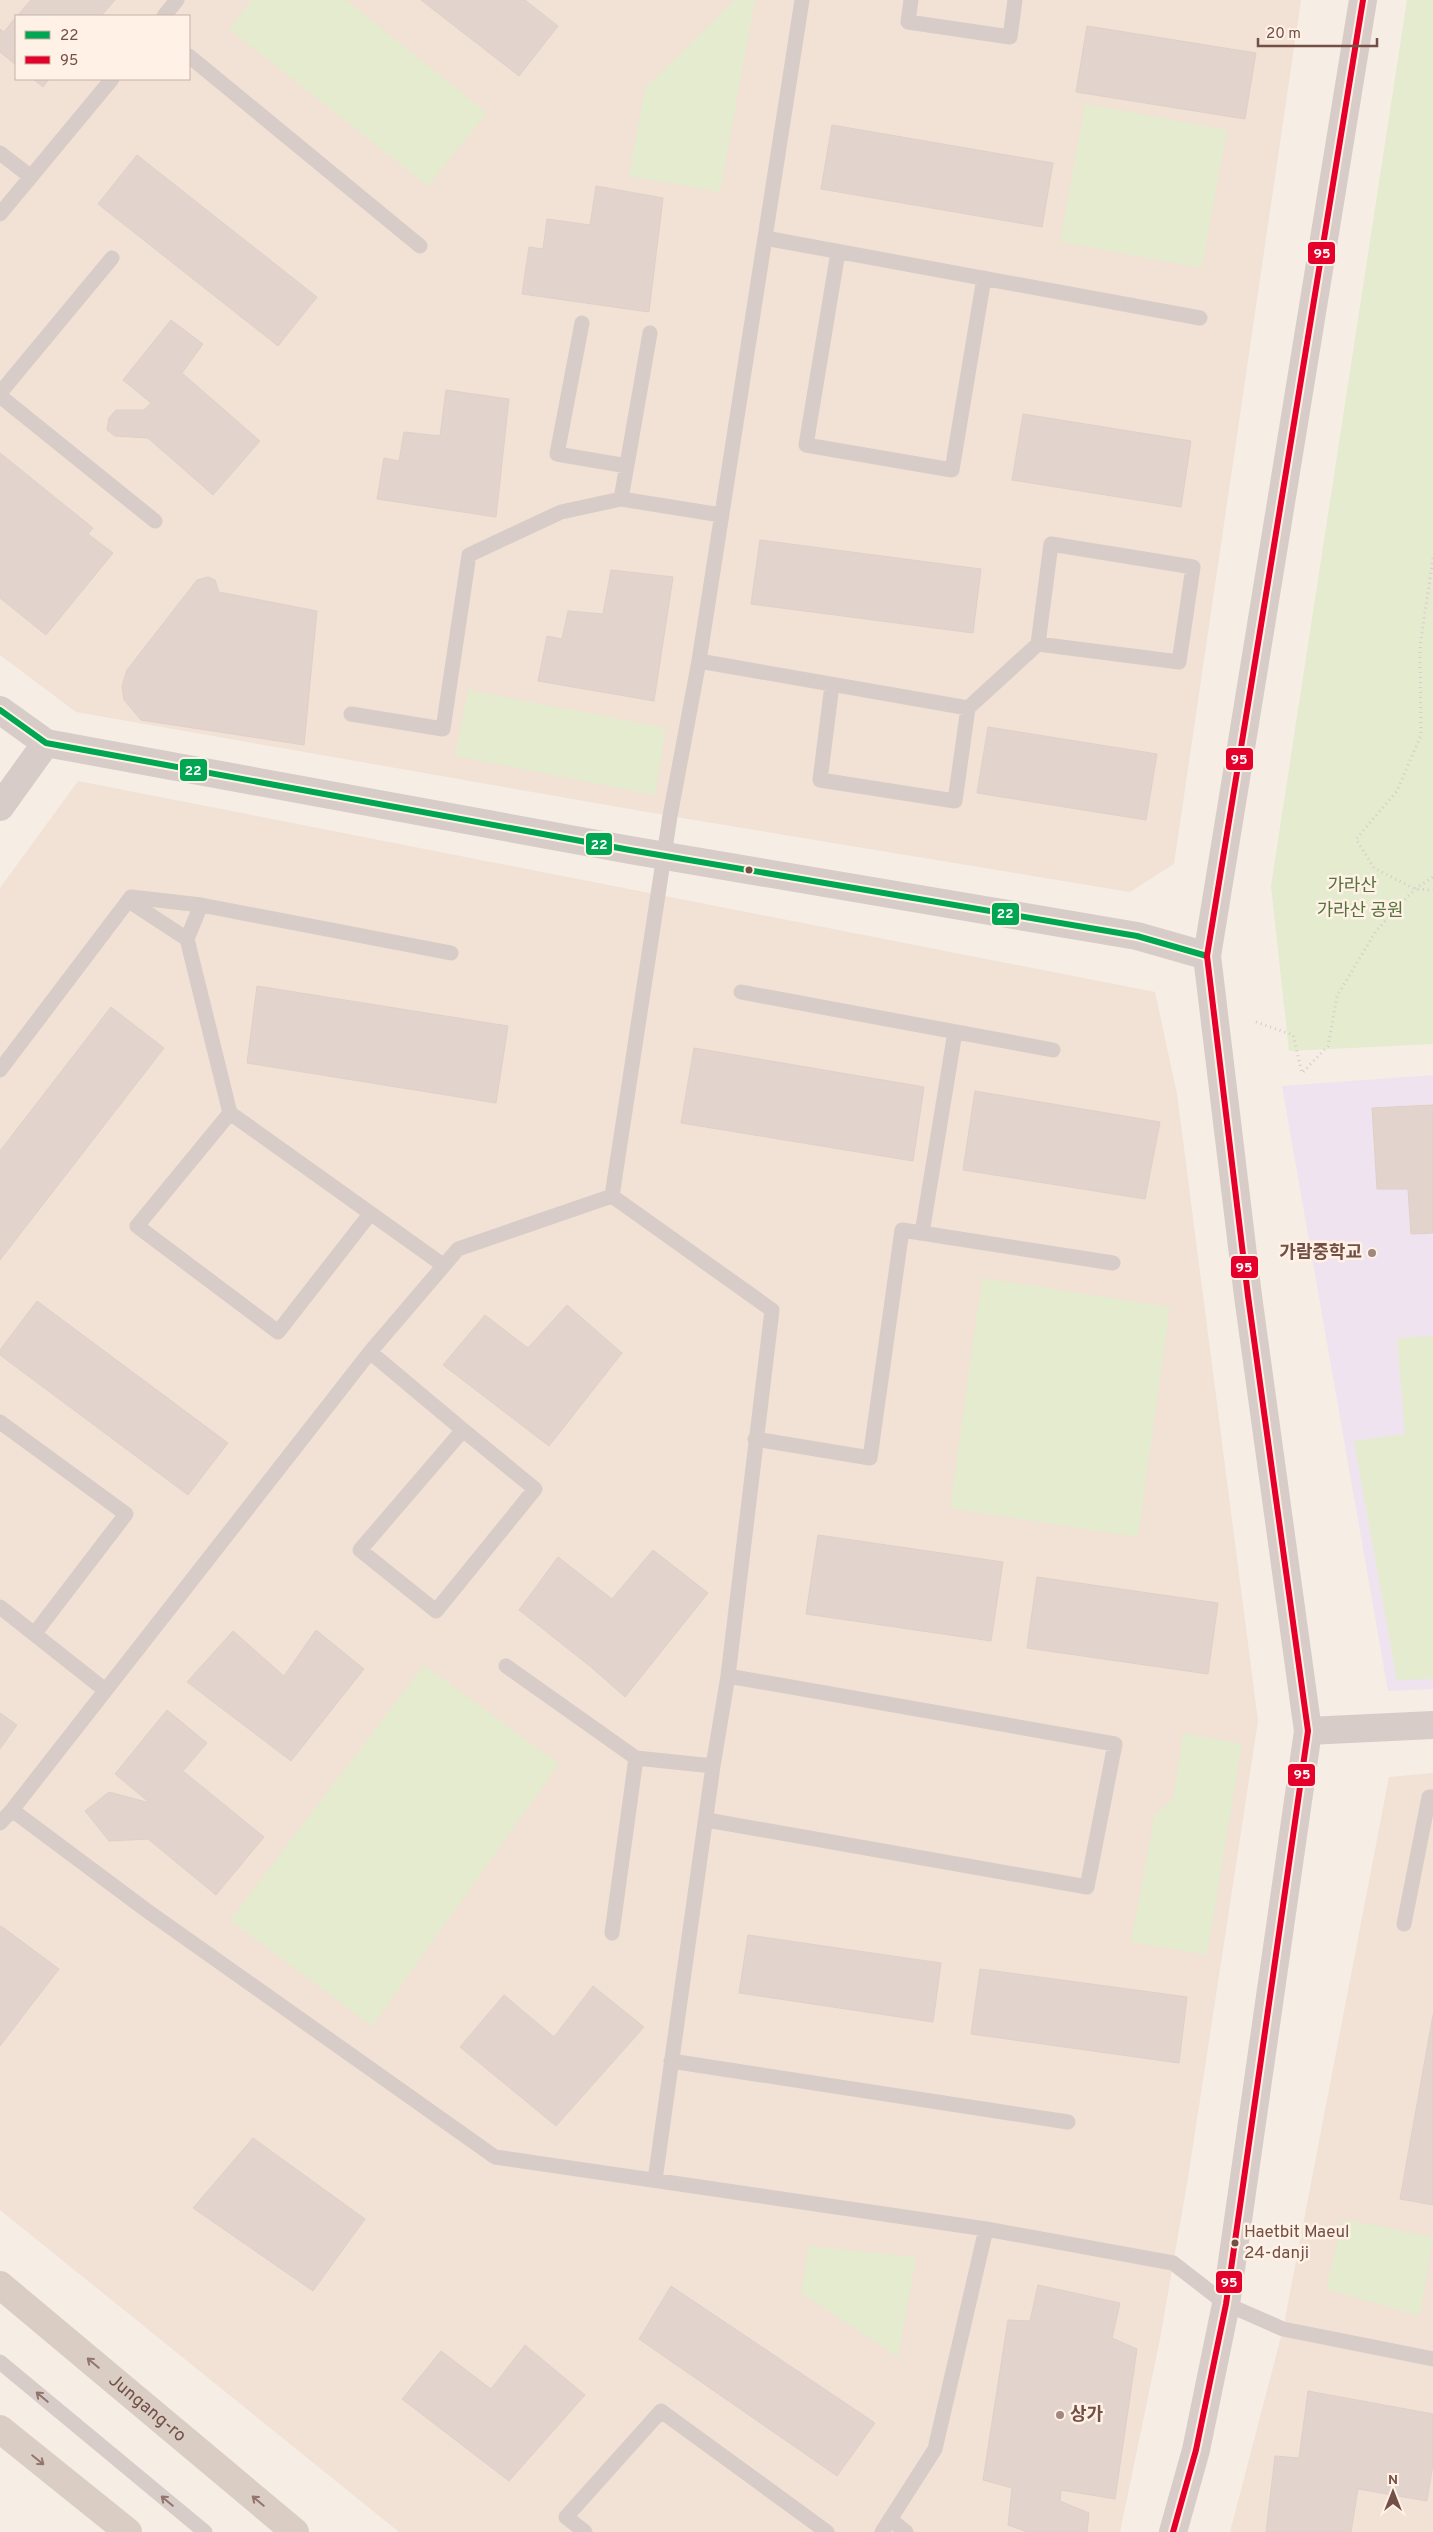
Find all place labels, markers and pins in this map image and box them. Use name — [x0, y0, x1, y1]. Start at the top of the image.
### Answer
unlabelled marker — [744, 865, 754, 875]
place label: 가람중학교 — [1279, 1242, 1362, 1265]
marker: 가람중학교 — [1366, 1247, 1378, 1259]
place label: Haetbit Maeul 24-danji — [1244, 2222, 1349, 2265]
marker: Haetbit Maeul 24-danji — [1230, 2238, 1240, 2248]
place label: 상가 — [1070, 2404, 1104, 2427]
marker: 상가 — [1054, 2409, 1066, 2421]

